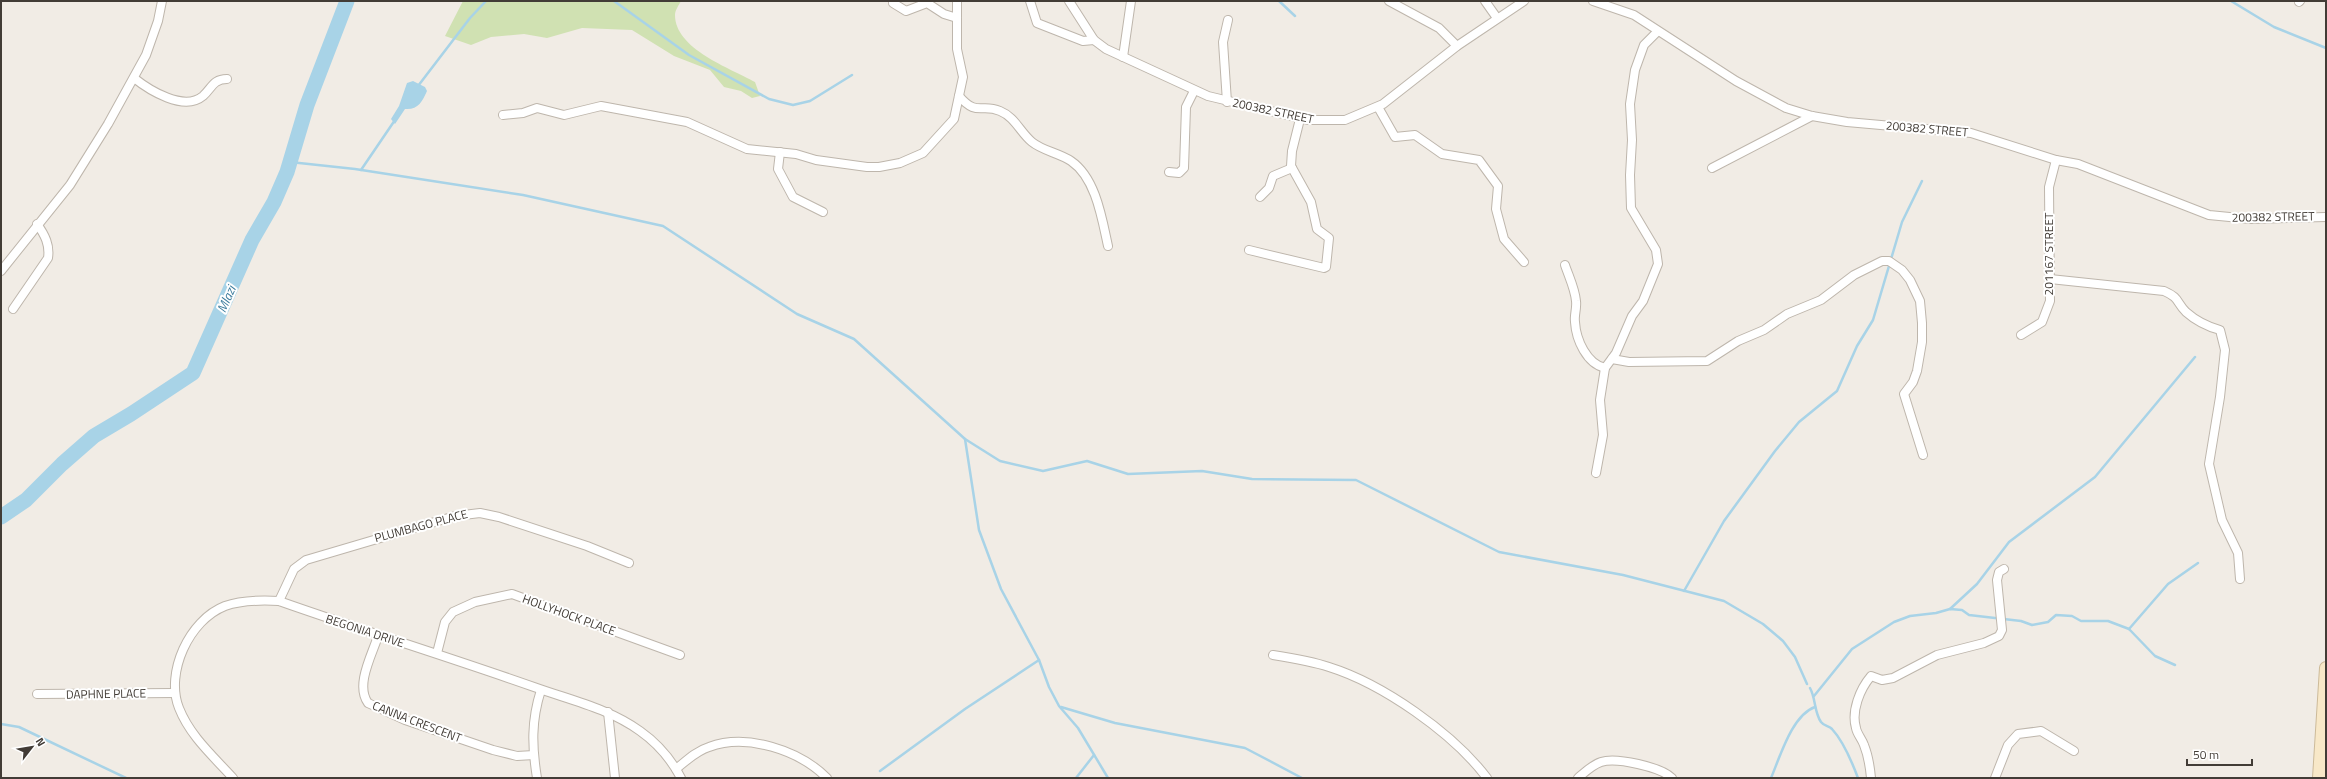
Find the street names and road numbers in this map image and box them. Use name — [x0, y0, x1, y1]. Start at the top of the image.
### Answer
street label: 200382 STREET — [1231, 93, 1316, 129]
street label: 200382 STREET — [1885, 115, 1970, 142]
street label: 200382 STREET — [2231, 206, 2315, 227]
street label: 201167 STREET — [2039, 212, 2058, 295]
street label: PLUMBAGO PLACE — [372, 504, 470, 547]
street label: HOLLYHOCK PLACE — [520, 589, 619, 640]
street label: BEGONIA DRIVE — [323, 609, 407, 652]
street label: DAPHNE PLACE — [66, 683, 147, 704]
street label: CANNA CRESCENT — [370, 696, 465, 748]

